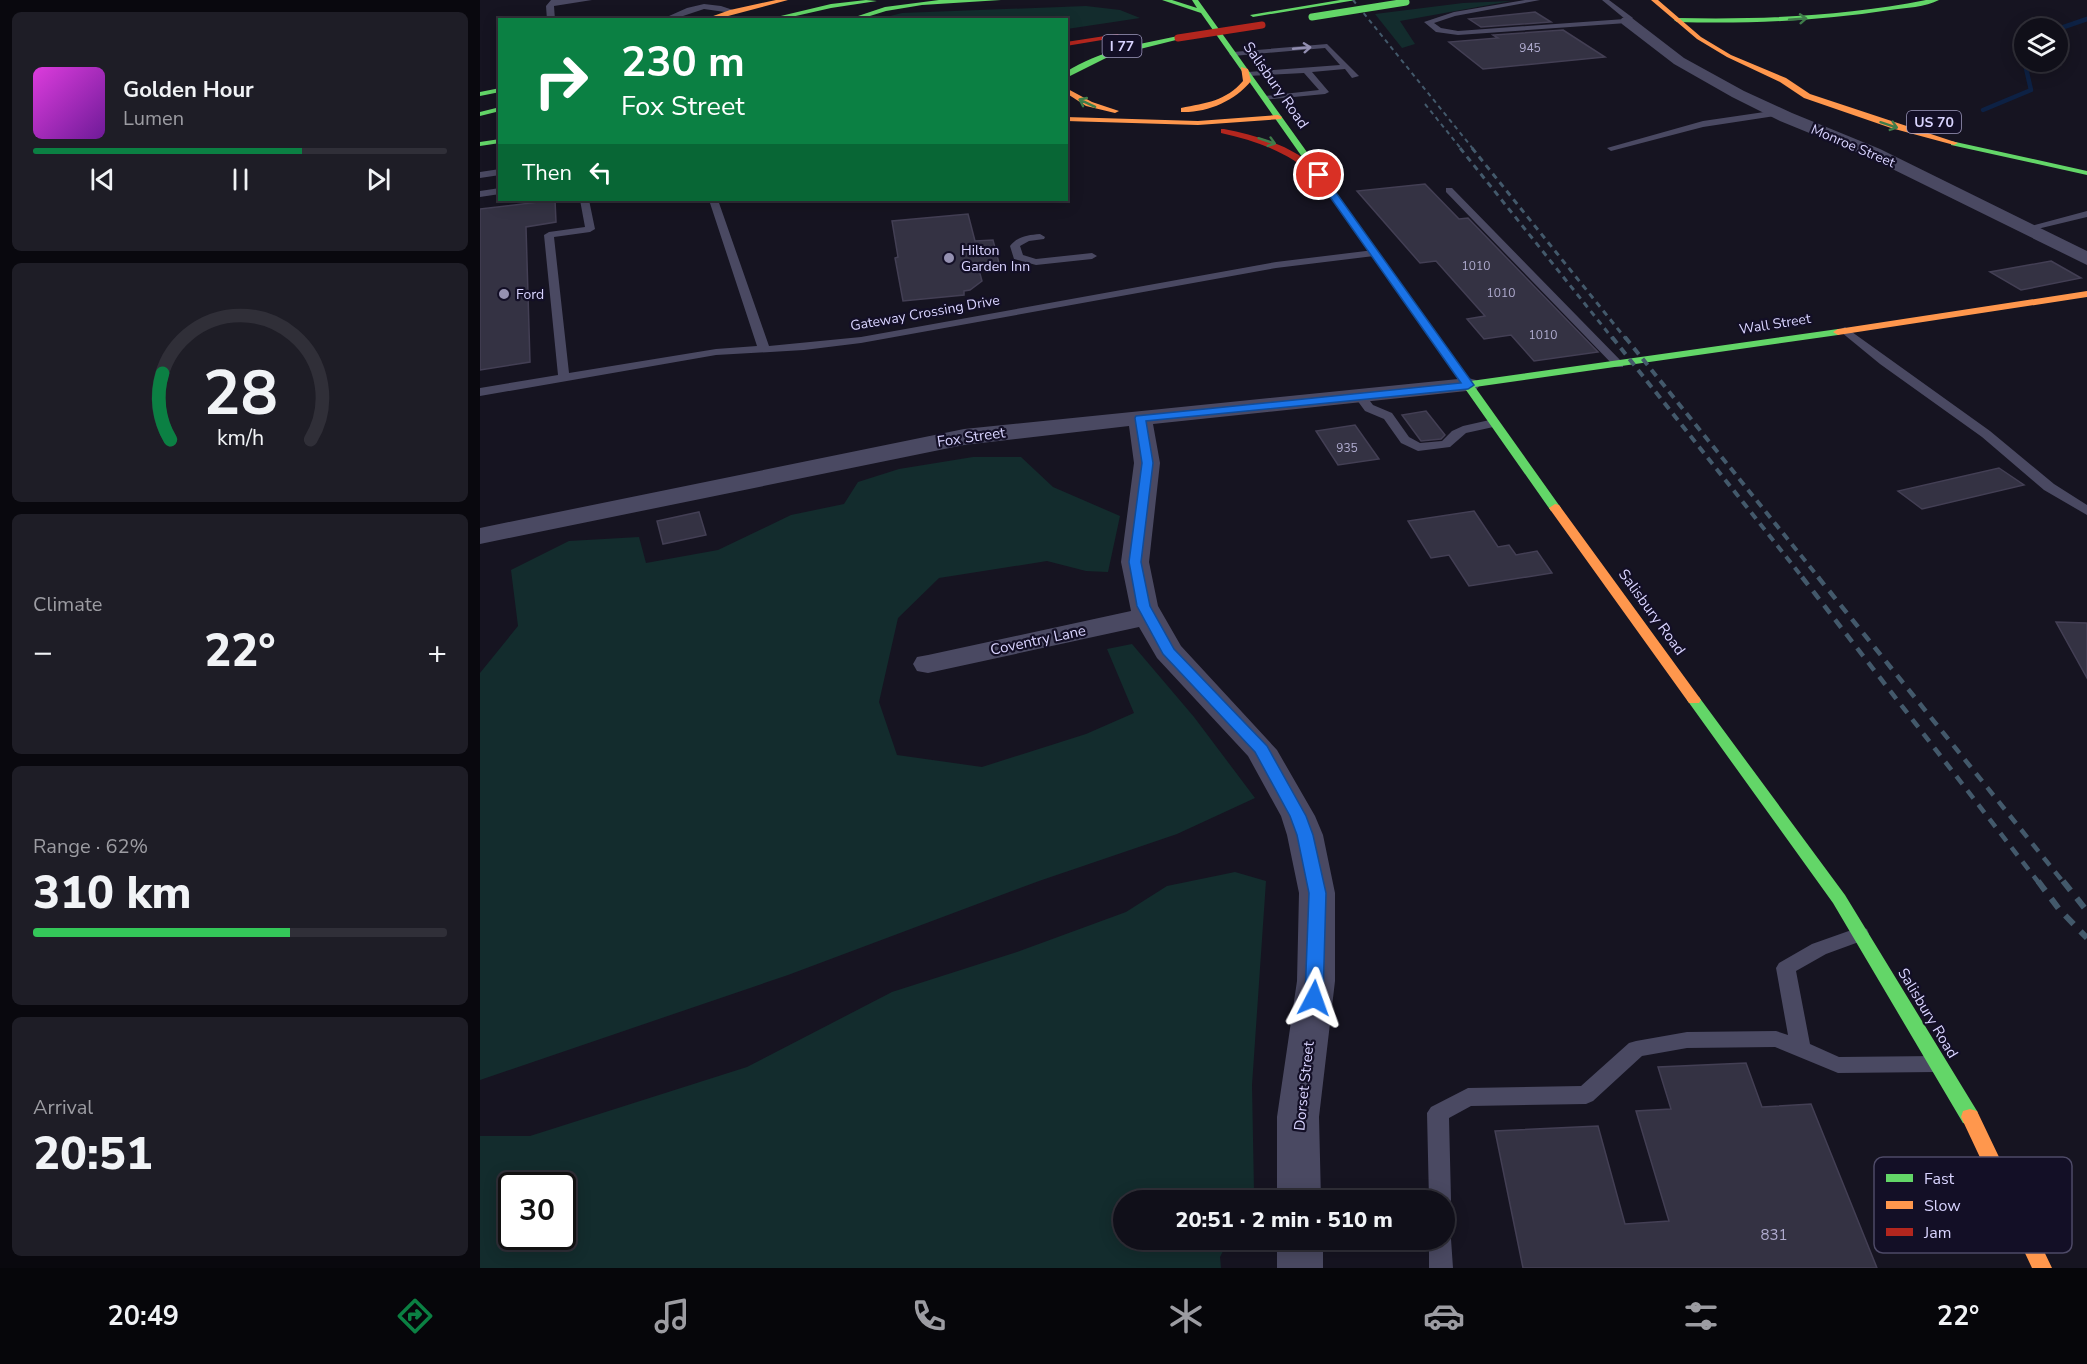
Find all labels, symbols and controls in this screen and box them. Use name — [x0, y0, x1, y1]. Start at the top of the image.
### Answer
one-way arrow — [1788, 13, 1808, 24]
map controls — [2014, 18, 2068, 72]
button: layers — [2014, 18, 2068, 72]
text: 230 m — [621, 34, 745, 91]
road number: I 77 — [1102, 35, 1142, 57]
street label: Salisbury Road — [1239, 38, 1313, 132]
house number: 945 — [1519, 40, 1541, 56]
icon: right — [522, 42, 600, 120]
one-way arrow — [1291, 42, 1311, 53]
text: Golden Hour — [123, 75, 254, 105]
text: Fox Street — [621, 88, 745, 125]
one-way arrow — [1078, 97, 1096, 108]
text: Lumen — [123, 105, 184, 132]
road number: US 70 — [1907, 111, 1961, 133]
street label: Monroe Street — [1808, 120, 1898, 172]
one-way arrow — [1879, 120, 1898, 131]
one-way arrow — [1257, 137, 1276, 148]
pin — [1293, 149, 1344, 200]
icon: left — [584, 156, 617, 189]
text: Then — [522, 158, 572, 188]
icon: arrive — [1302, 158, 1335, 191]
icon: previous — [86, 163, 119, 196]
icon: pause — [224, 163, 257, 196]
icon: next — [362, 163, 395, 196]
place label: Hilton Garden Inn — [961, 241, 1030, 276]
marker: Hilton Garden Inn — [942, 251, 956, 265]
house number: 1010 — [1462, 258, 1490, 274]
place label: Ford — [516, 285, 544, 304]
house number: 1010 — [1487, 285, 1515, 301]
marker: Ford — [497, 287, 511, 301]
street label: Gateway Crossing Drive — [849, 291, 1001, 335]
street label: Wall Street — [1738, 309, 1812, 339]
house number: 1010 — [1529, 327, 1557, 343]
text: 28 — [203, 351, 277, 436]
street label: Fox Street — [936, 422, 1007, 452]
text: km/h — [216, 423, 264, 453]
house number: 935 — [1336, 440, 1358, 456]
street label: Salisbury Road — [1614, 565, 1690, 659]
text: Climate — [33, 591, 102, 618]
street label: Coventry Lane — [988, 620, 1088, 660]
text: 22° — [204, 621, 276, 682]
text: − — [33, 630, 53, 675]
text: + — [427, 630, 447, 675]
text: Range · 62% — [33, 833, 148, 860]
text: 310 km — [33, 863, 192, 924]
street label: Salisbury Road — [1893, 964, 1963, 1062]
position arrow — [1282, 966, 1346, 1030]
street label: Dorset Street — [1289, 1039, 1319, 1132]
text: Arrival — [33, 1094, 93, 1121]
text: 20:51 — [33, 1124, 153, 1185]
legend — [1874, 1157, 2072, 1253]
text: Fast — [1924, 1168, 1955, 1190]
speed limit sign: 30 — [498, 1172, 576, 1250]
text: Slow — [1924, 1195, 1961, 1217]
text: 20:51 · 2 min · 510 m — [1175, 1205, 1393, 1235]
text: Jam — [1923, 1222, 1951, 1244]
house number: 831 — [1760, 1225, 1788, 1245]
icon: directions — [394, 1295, 436, 1337]
icon: music — [651, 1295, 693, 1337]
icon: phone — [908, 1295, 950, 1337]
icon: climate — [1165, 1295, 1207, 1337]
icon: car — [1423, 1295, 1465, 1337]
icon: filters — [1680, 1295, 1722, 1337]
text: 20:49 — [108, 1298, 179, 1335]
text: 22° — [1937, 1298, 1979, 1335]

